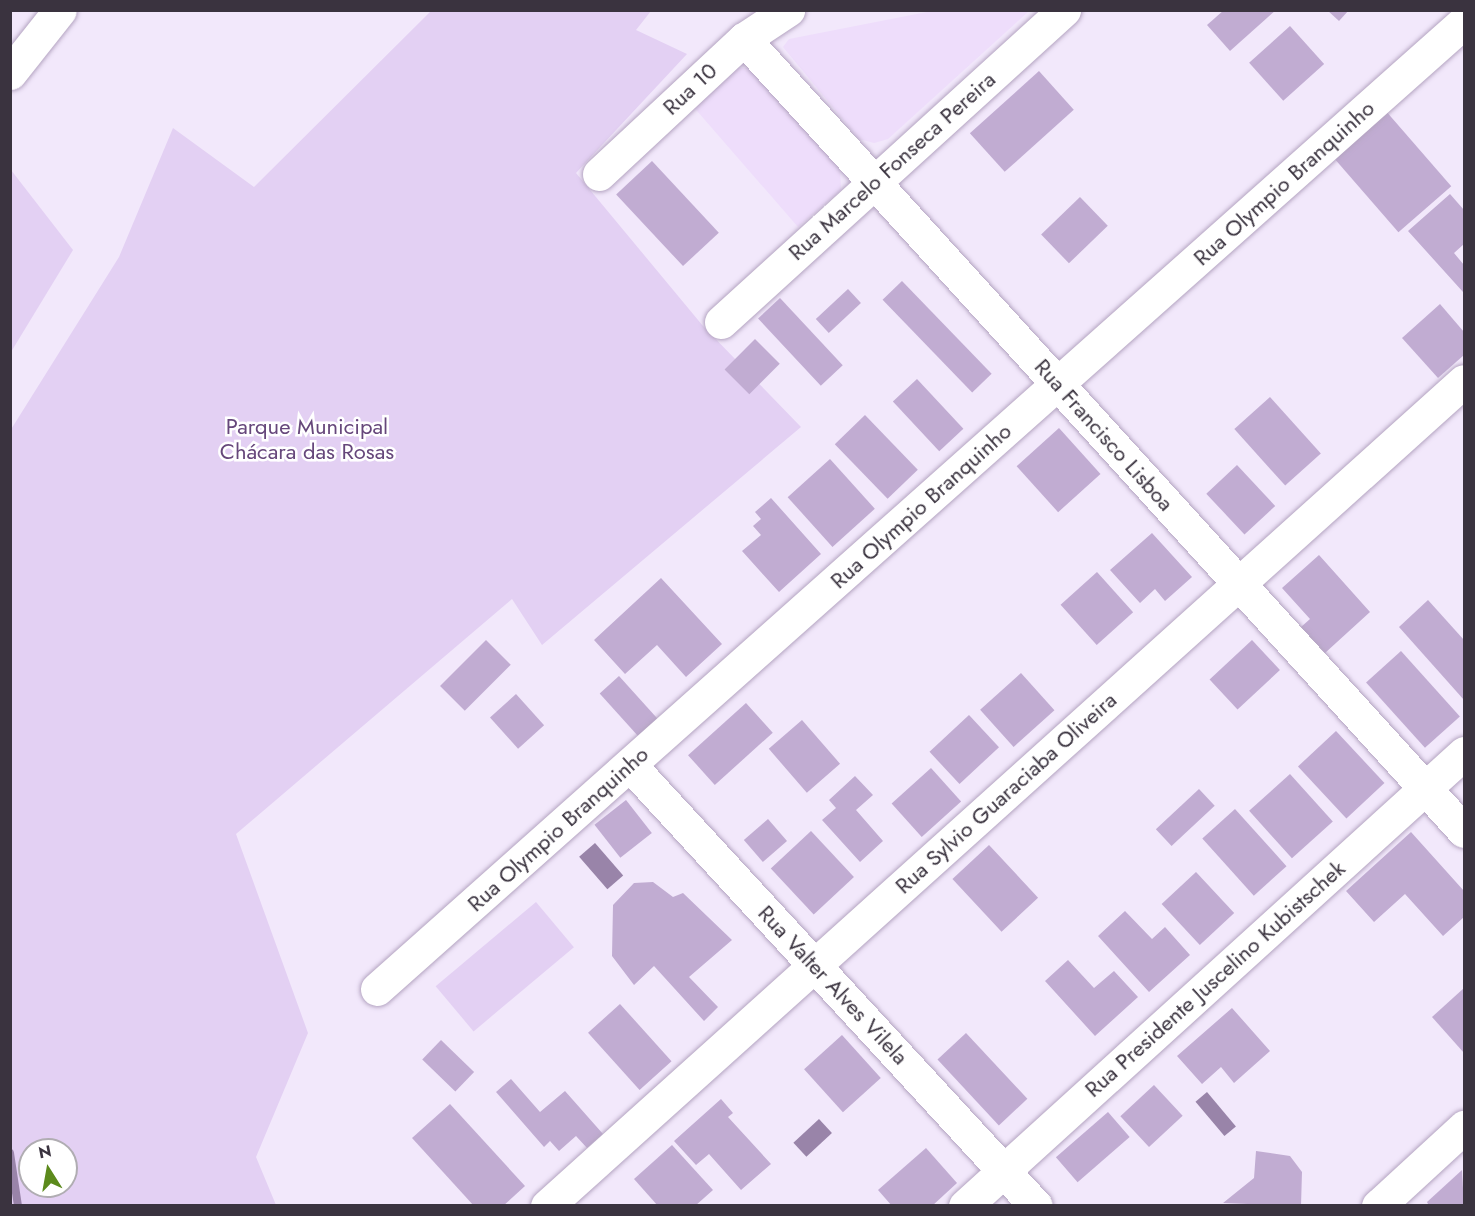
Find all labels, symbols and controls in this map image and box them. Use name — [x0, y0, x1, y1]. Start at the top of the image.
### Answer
street label: Rua 10 — [658, 57, 722, 121]
street label: Rua Marcelo Fonseca Pereira — [783, 66, 1001, 266]
street label: Rua Olympio Branquinho — [1188, 95, 1380, 271]
street label: Rua Francisco Lisboa — [1029, 354, 1179, 516]
park label: Parque Municipal Chácara das Rosas — [220, 413, 394, 464]
street label: Rua Olympio Branquinho — [825, 418, 1017, 594]
street label: Rua Sylvio Guaraciaba Oliveira — [890, 687, 1122, 899]
street label: Rua Olympio Branquinho — [462, 741, 654, 917]
street label: Rua Presidente Juscelino Kubistschek — [1080, 855, 1350, 1103]
street label: Rua Valter Alves Vilela — [752, 900, 914, 1070]
north arrow — [18, 1138, 78, 1198]
text: N — [36, 1139, 53, 1164]

